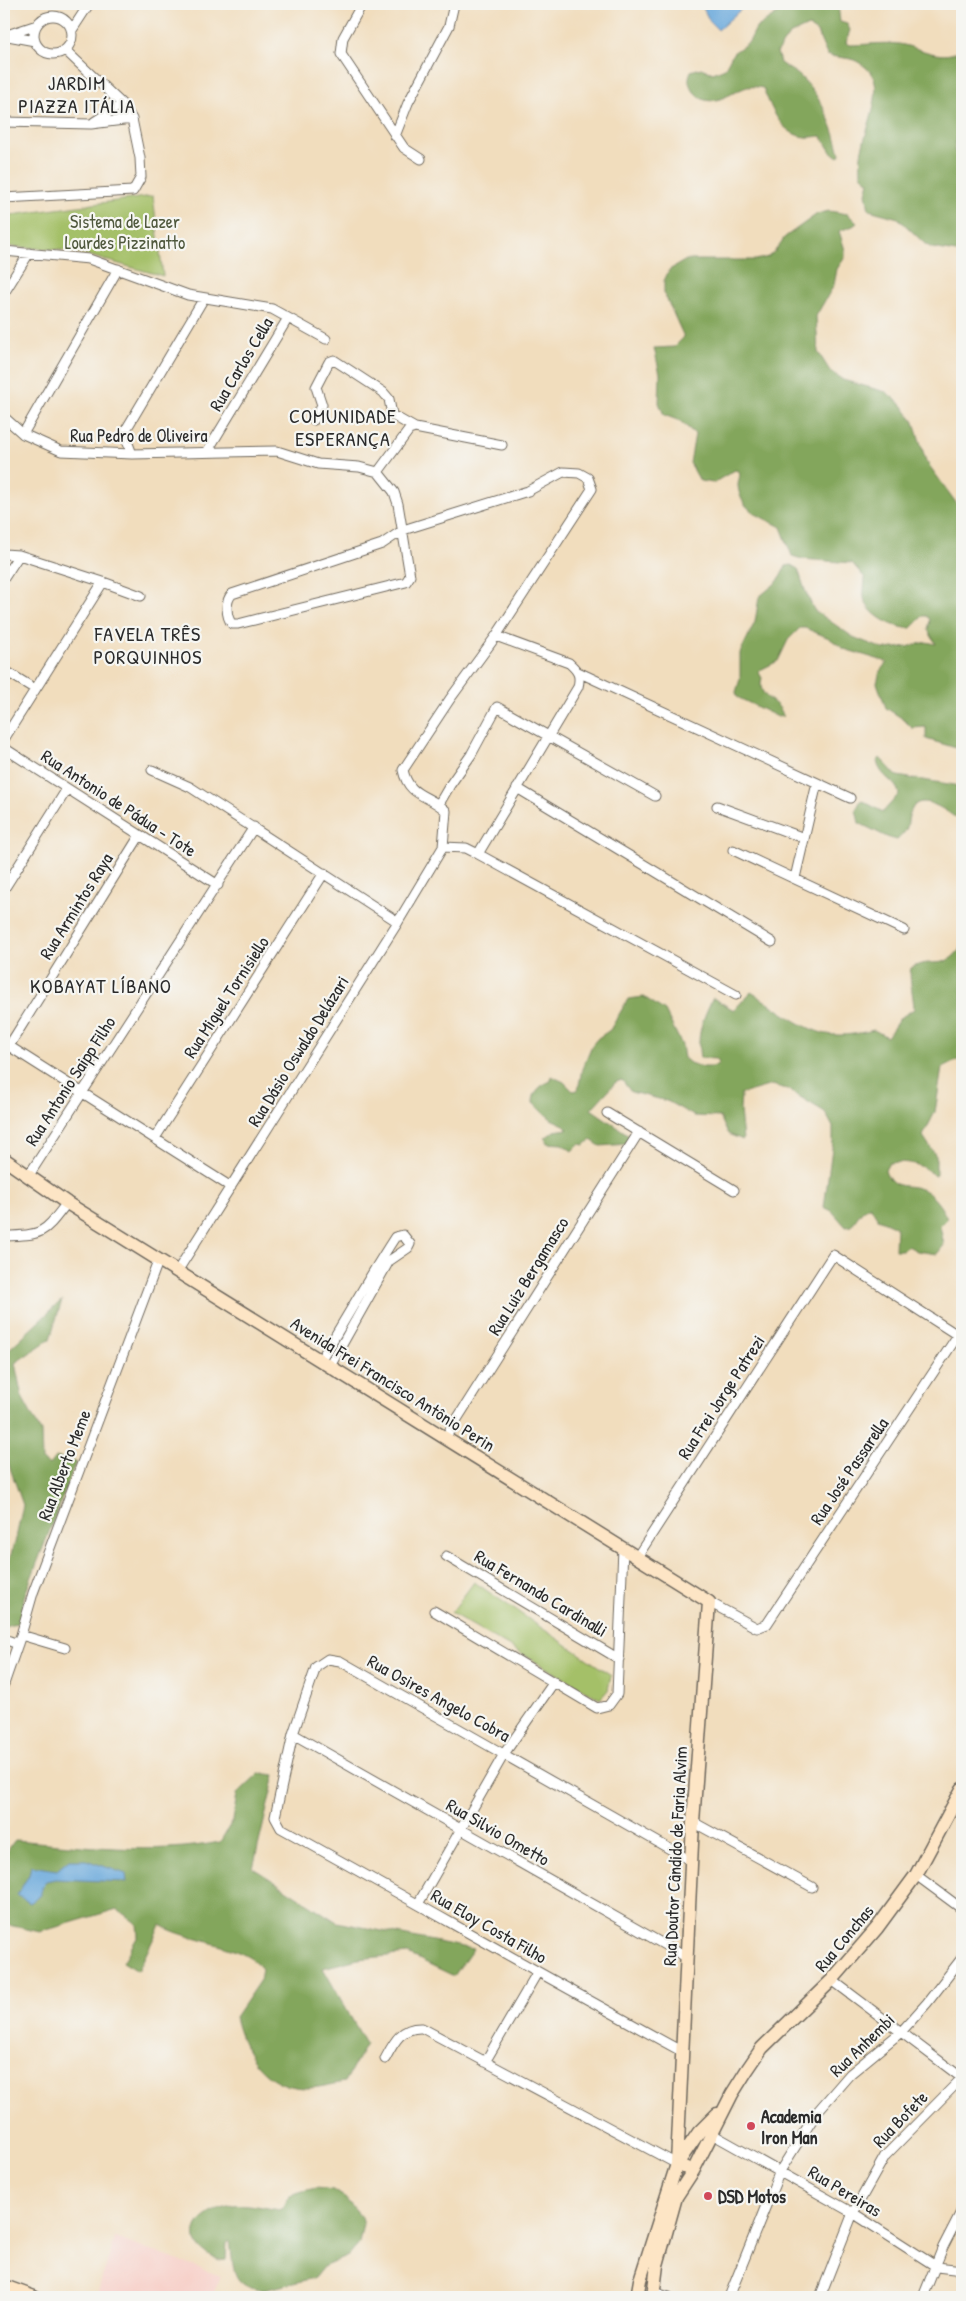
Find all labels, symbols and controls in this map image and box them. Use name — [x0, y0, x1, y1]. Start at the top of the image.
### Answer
district label: JARDIM PIAZZA ITÁLIA — [18, 69, 136, 119]
park label: Sistema de Lazer Lourdes Pizzinatto — [65, 209, 185, 255]
street label: Rua Carlos Cella — [203, 312, 279, 416]
district label: COMUNIDADE ESPERANÇA — [289, 402, 397, 452]
street label: Rua Pedro de Oliveira — [70, 423, 208, 448]
district label: FAVELA TRÊS PORQUINHOS — [94, 620, 202, 670]
street label: Rua Antonio de Pádua - Tote — [37, 743, 201, 863]
street label: Rua Armintos Raya — [33, 848, 119, 964]
street label: Rua Miguel Tornisiello — [177, 931, 275, 1063]
street label: Rua Dásio Oswaldo Delázari — [241, 971, 355, 1131]
district label: KOBAYAT LÍBANO — [30, 972, 172, 999]
street label: Rua Antonio Saipp Filho — [19, 1011, 121, 1151]
street label: Rua Luiz Bergamasco — [482, 1212, 574, 1340]
street label: Avenida Frei Francisco Antônio Perin — [286, 1311, 500, 1457]
street label: Rua Frei Jorge Patrezi — [671, 1330, 771, 1464]
street label: Rua Alberto Meme — [31, 1406, 97, 1524]
street label: Rua José Passarella — [804, 1412, 894, 1530]
street label: Rua Fernando Cardinalli — [470, 1543, 612, 1643]
street label: Rua Osires Angelo Cobra — [363, 1648, 515, 1748]
street label: Rua Doutor Cândido de Faria Alvim — [657, 1746, 693, 1966]
street label: Rua Silvio Ometto — [442, 1792, 554, 1872]
street label: Rua Eloy Costa Filho — [426, 1883, 552, 1969]
street label: Rua Conchas — [809, 1899, 879, 1977]
street label: Rua Anhembi — [824, 2008, 900, 2082]
street label: Rua Bofete — [867, 2085, 933, 2153]
place label: Academia Iron Man — [761, 2104, 822, 2150]
marker: Academia Iron Man — [745, 2120, 757, 2132]
street label: Rua Pereiras — [804, 2159, 886, 2223]
place label: DSD Motos — [718, 2184, 786, 2209]
marker: DSD Motos — [702, 2190, 714, 2202]

